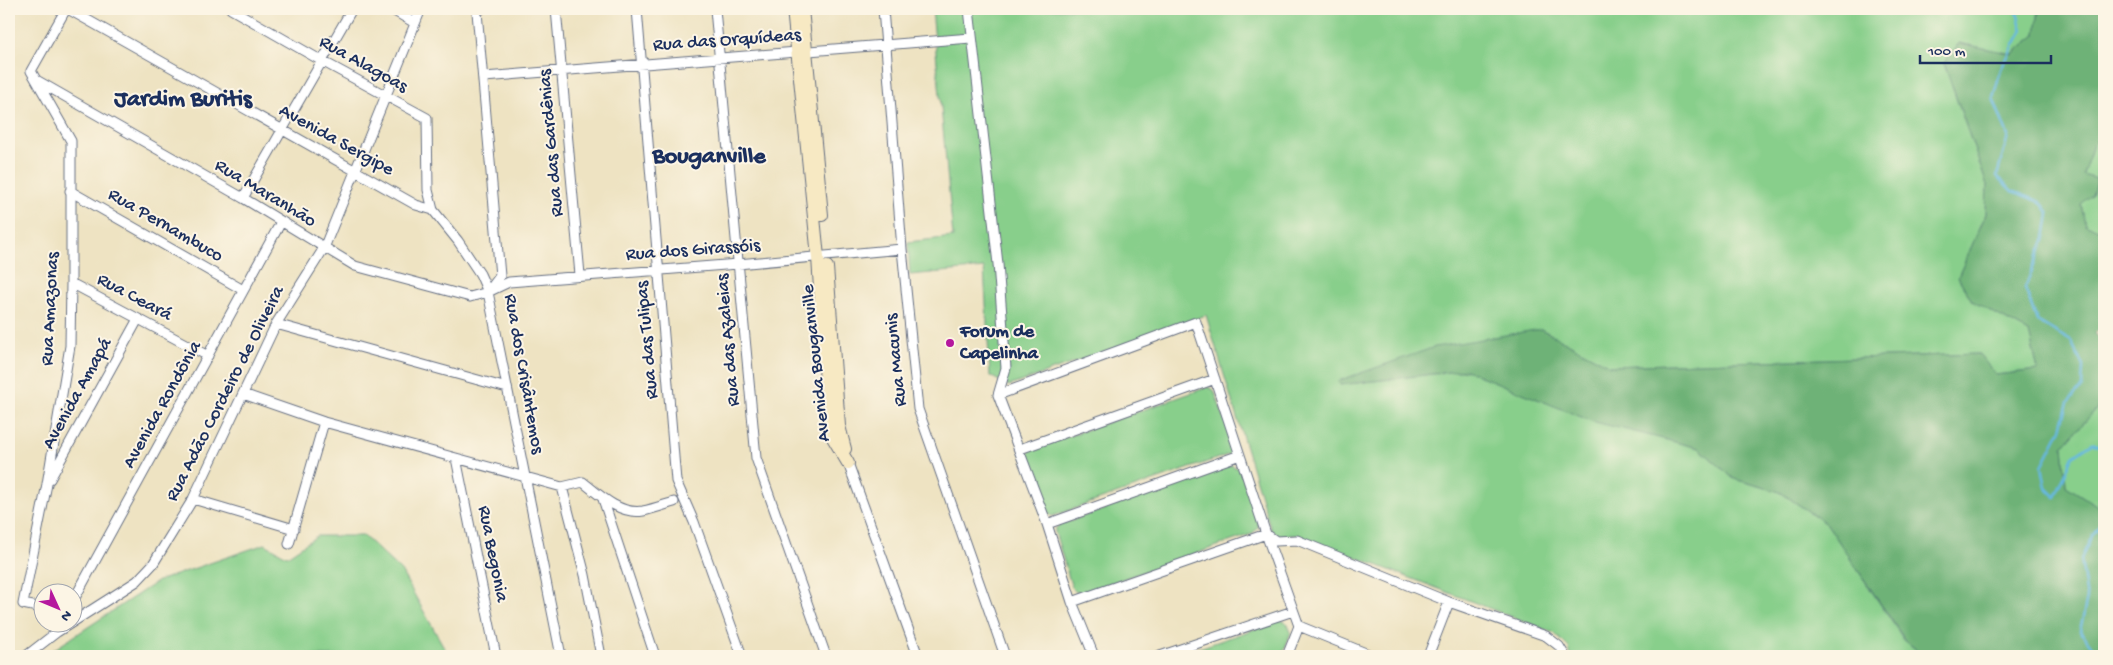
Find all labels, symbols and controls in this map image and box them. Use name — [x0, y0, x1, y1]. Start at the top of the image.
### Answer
street label: Rua das Orquídeas — [652, 24, 803, 58]
street label: Rua Alagoas — [315, 31, 412, 99]
scale bar — [1920, 32, 2052, 64]
text: 100 m — [1927, 43, 1966, 61]
street label: Rua das Gardênias — [534, 67, 570, 218]
district label: Jardim Buritis — [113, 86, 253, 115]
street label: Avenida Sergipe — [274, 100, 398, 182]
district label: Bouganville — [651, 143, 767, 172]
street label: Rua Maranhão — [210, 155, 320, 233]
street label: Rua Pernambuco — [103, 184, 227, 268]
street label: Rua dos Girassóis — [625, 235, 762, 267]
street label: Rua Amazonas — [37, 250, 66, 367]
street label: Rua Ceará — [92, 269, 177, 328]
street label: Rua das Azaleias — [712, 272, 746, 407]
street label: Rua das Tulipas — [631, 279, 665, 400]
street label: Rua Adão Cordeiro de Oliveira — [162, 281, 291, 506]
street label: Avenida Bouganville — [797, 283, 837, 443]
street label: Rua dos Crisântemos — [498, 292, 549, 457]
street label: Rua Macunis — [881, 311, 913, 408]
place label: Forum de Capelinha — [959, 321, 1040, 366]
street label: Avenida Amapá — [38, 333, 119, 454]
street label: Avenida Rondônia — [118, 336, 208, 473]
marker: Forum de Capelinha — [944, 337, 956, 349]
street label: Rua Begonia — [471, 504, 513, 606]
north arrow — [32, 582, 82, 632]
text: N — [56, 606, 75, 624]

